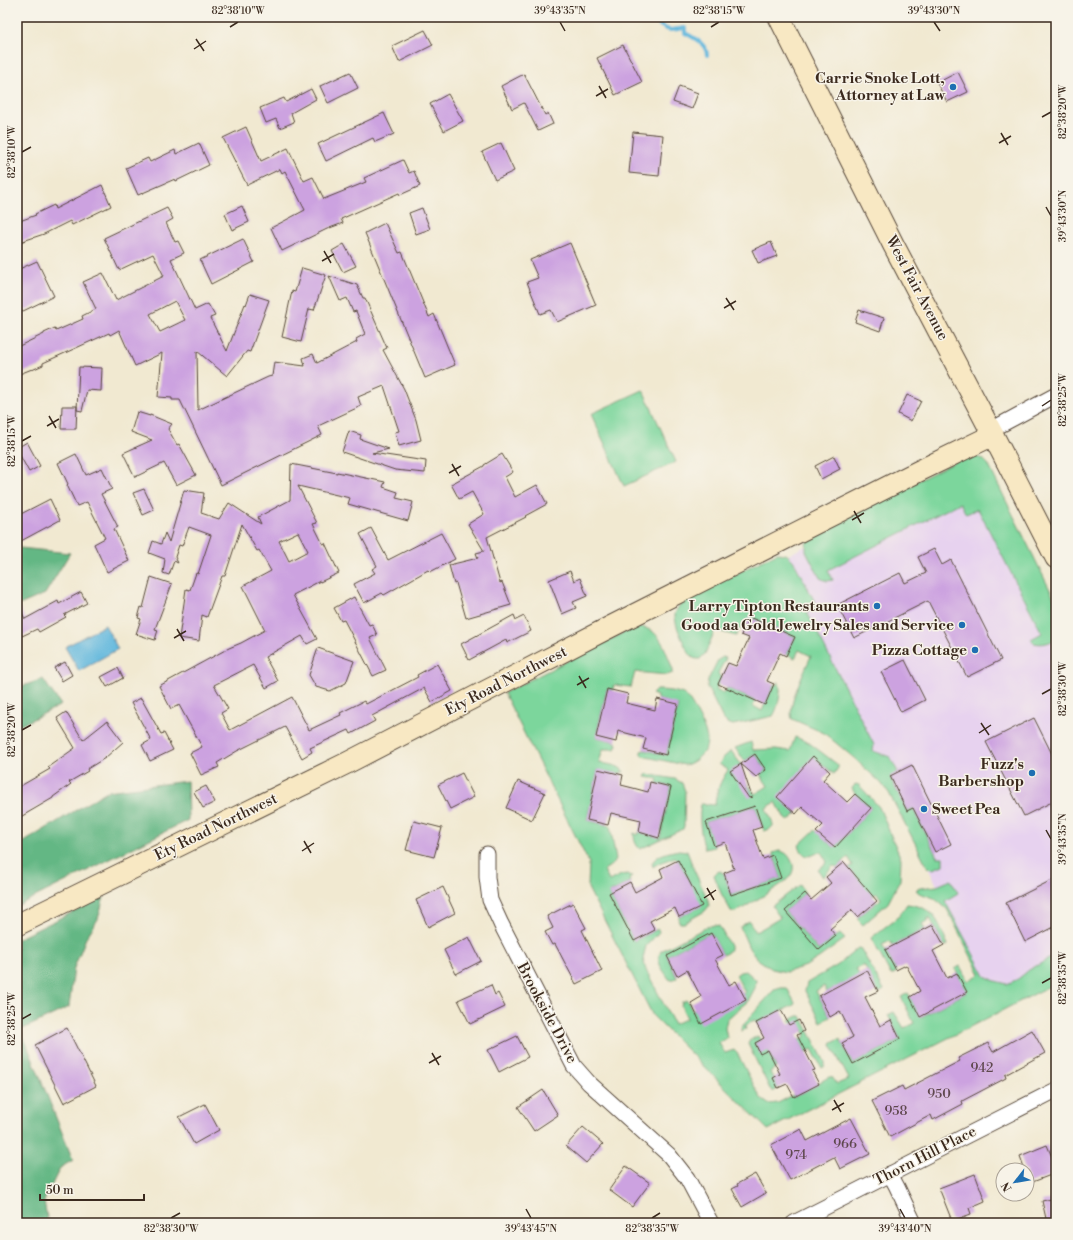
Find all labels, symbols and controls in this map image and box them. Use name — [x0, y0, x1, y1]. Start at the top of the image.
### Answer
text: 82°38'10"W — [212, 5, 265, 17]
text: 39°43'35"N — [534, 5, 586, 17]
text: 82°38'15"W — [693, 5, 746, 17]
text: 39°43'30"N — [908, 5, 961, 17]
place label: Carrie Snoke Lott, Attorney at Law — [815, 69, 946, 105]
marker: Carrie Snoke Lott, Attorney at Law — [948, 82, 958, 92]
text: 82°38'20"W — [1057, 84, 1069, 139]
text: 82°38'10"W — [6, 125, 18, 179]
text: 39°43'30"N — [1057, 189, 1069, 242]
street label: West Fair Avenue — [881, 232, 953, 344]
text: 82°38'25"W — [1057, 372, 1069, 427]
text: 82°38'15"W — [6, 414, 18, 467]
place label: Larry Tipton Restaurants — [689, 597, 869, 616]
marker: Larry Tipton Restaurants — [872, 601, 882, 611]
place label: Good aa Gold Jewelry Sales and Service — [681, 616, 954, 635]
marker: Good aa Gold Jewelry Sales and Service — [957, 620, 967, 630]
place label: Pizza Cottage — [872, 641, 967, 660]
street label: Ety Road Northwest — [442, 642, 571, 720]
marker: Pizza Cottage — [970, 645, 980, 655]
text: 82°38'30"W — [1057, 661, 1069, 716]
text: 82°38'20"W — [6, 702, 18, 757]
place label: Fuzz's Barbershop — [938, 755, 1024, 791]
marker: Fuzz's Barbershop — [1027, 768, 1037, 778]
street label: Ety Road Northwest — [151, 789, 281, 865]
place label: Sweet Pea — [932, 800, 1001, 819]
marker: Sweet Pea — [919, 804, 929, 814]
text: 39°43'35"N — [1057, 813, 1069, 865]
text: 82°38'35"W — [1057, 950, 1069, 1005]
street label: Brookside Drive — [512, 959, 581, 1066]
text: 82°38'25"W — [6, 991, 18, 1046]
house number: 942 — [971, 1060, 993, 1076]
house number: 950 — [927, 1086, 951, 1102]
house number: 958 — [884, 1103, 908, 1119]
street label: Thorn Hill Place — [870, 1122, 980, 1190]
house number: 966 — [833, 1136, 857, 1152]
house number: 974 — [785, 1147, 807, 1163]
north arrow — [995, 1162, 1035, 1202]
scale bar — [40, 1176, 144, 1202]
text: N — [999, 1179, 1016, 1194]
text: 50 m — [46, 1183, 74, 1198]
text: 82°38'30"W — [144, 1223, 199, 1235]
text: 39°43'45"N — [505, 1223, 557, 1235]
text: 82°38'35"W — [625, 1223, 680, 1235]
text: 39°43'40"N — [879, 1223, 932, 1235]

